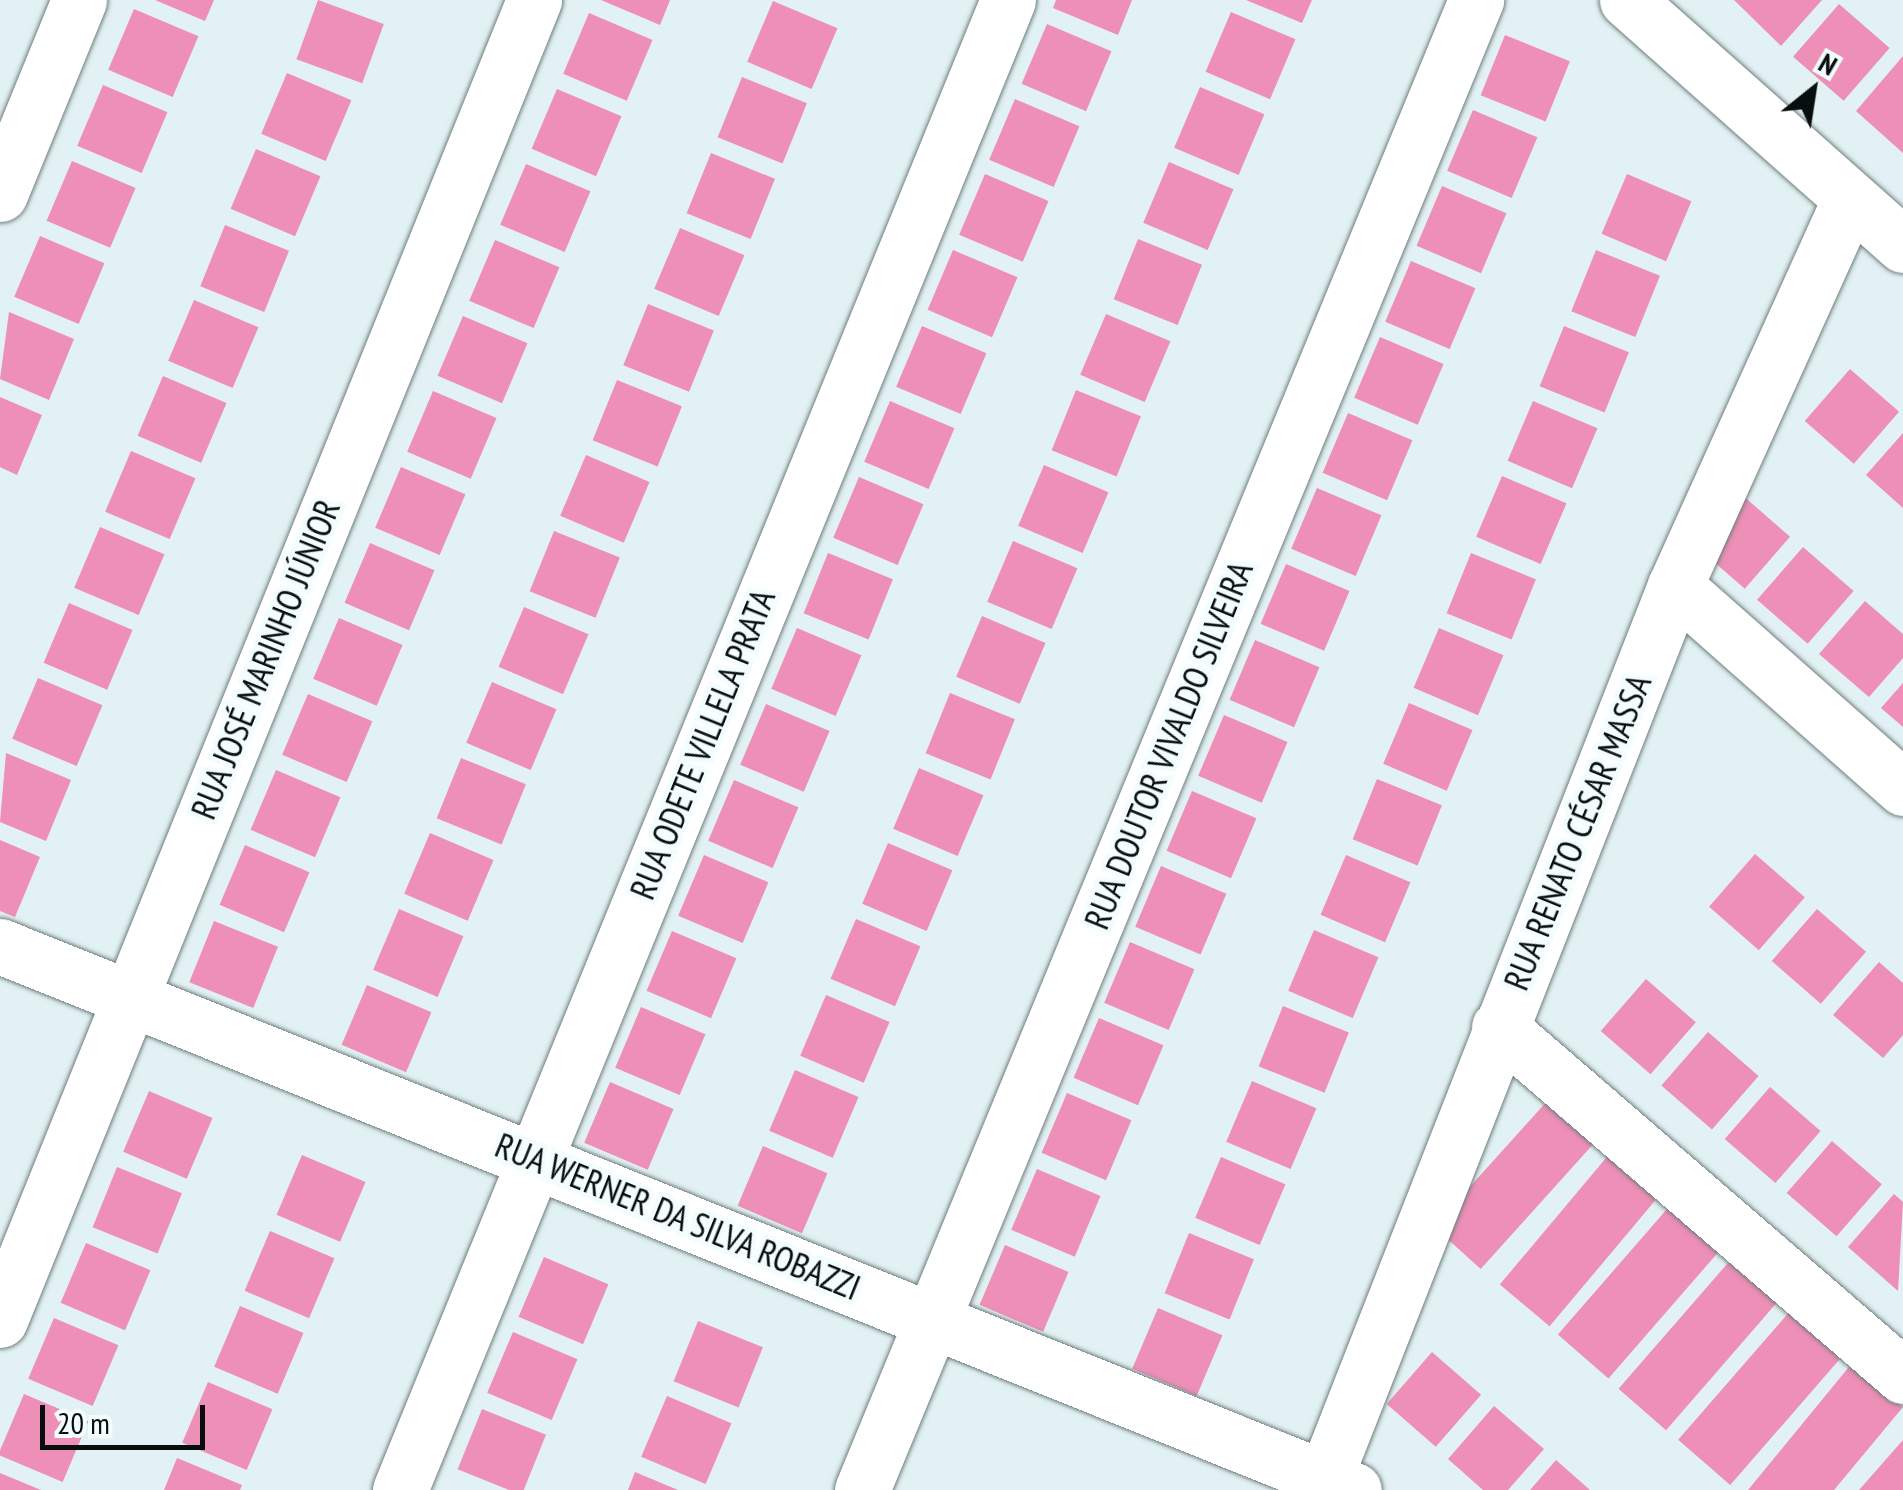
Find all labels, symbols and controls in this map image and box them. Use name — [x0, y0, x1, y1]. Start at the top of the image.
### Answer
north arrow — [1763, 40, 1863, 140]
text: N — [1812, 44, 1844, 83]
street label: RUA JOSÉ MARINHO JÚNIOR — [182, 493, 348, 825]
street label: RUA DOUTOR VIVALDO SILVEIRA — [1075, 554, 1261, 936]
street label: RUA ODETE VILLELA PRATA — [620, 582, 784, 906]
street label: RUA RENATO CÉSAR MASSA — [1494, 668, 1660, 996]
street label: RUA WERNER DA SILVA ROBAZZI — [488, 1123, 868, 1309]
scale bar — [45, 1385, 210, 1447]
text: 20 m — [57, 1403, 110, 1442]

